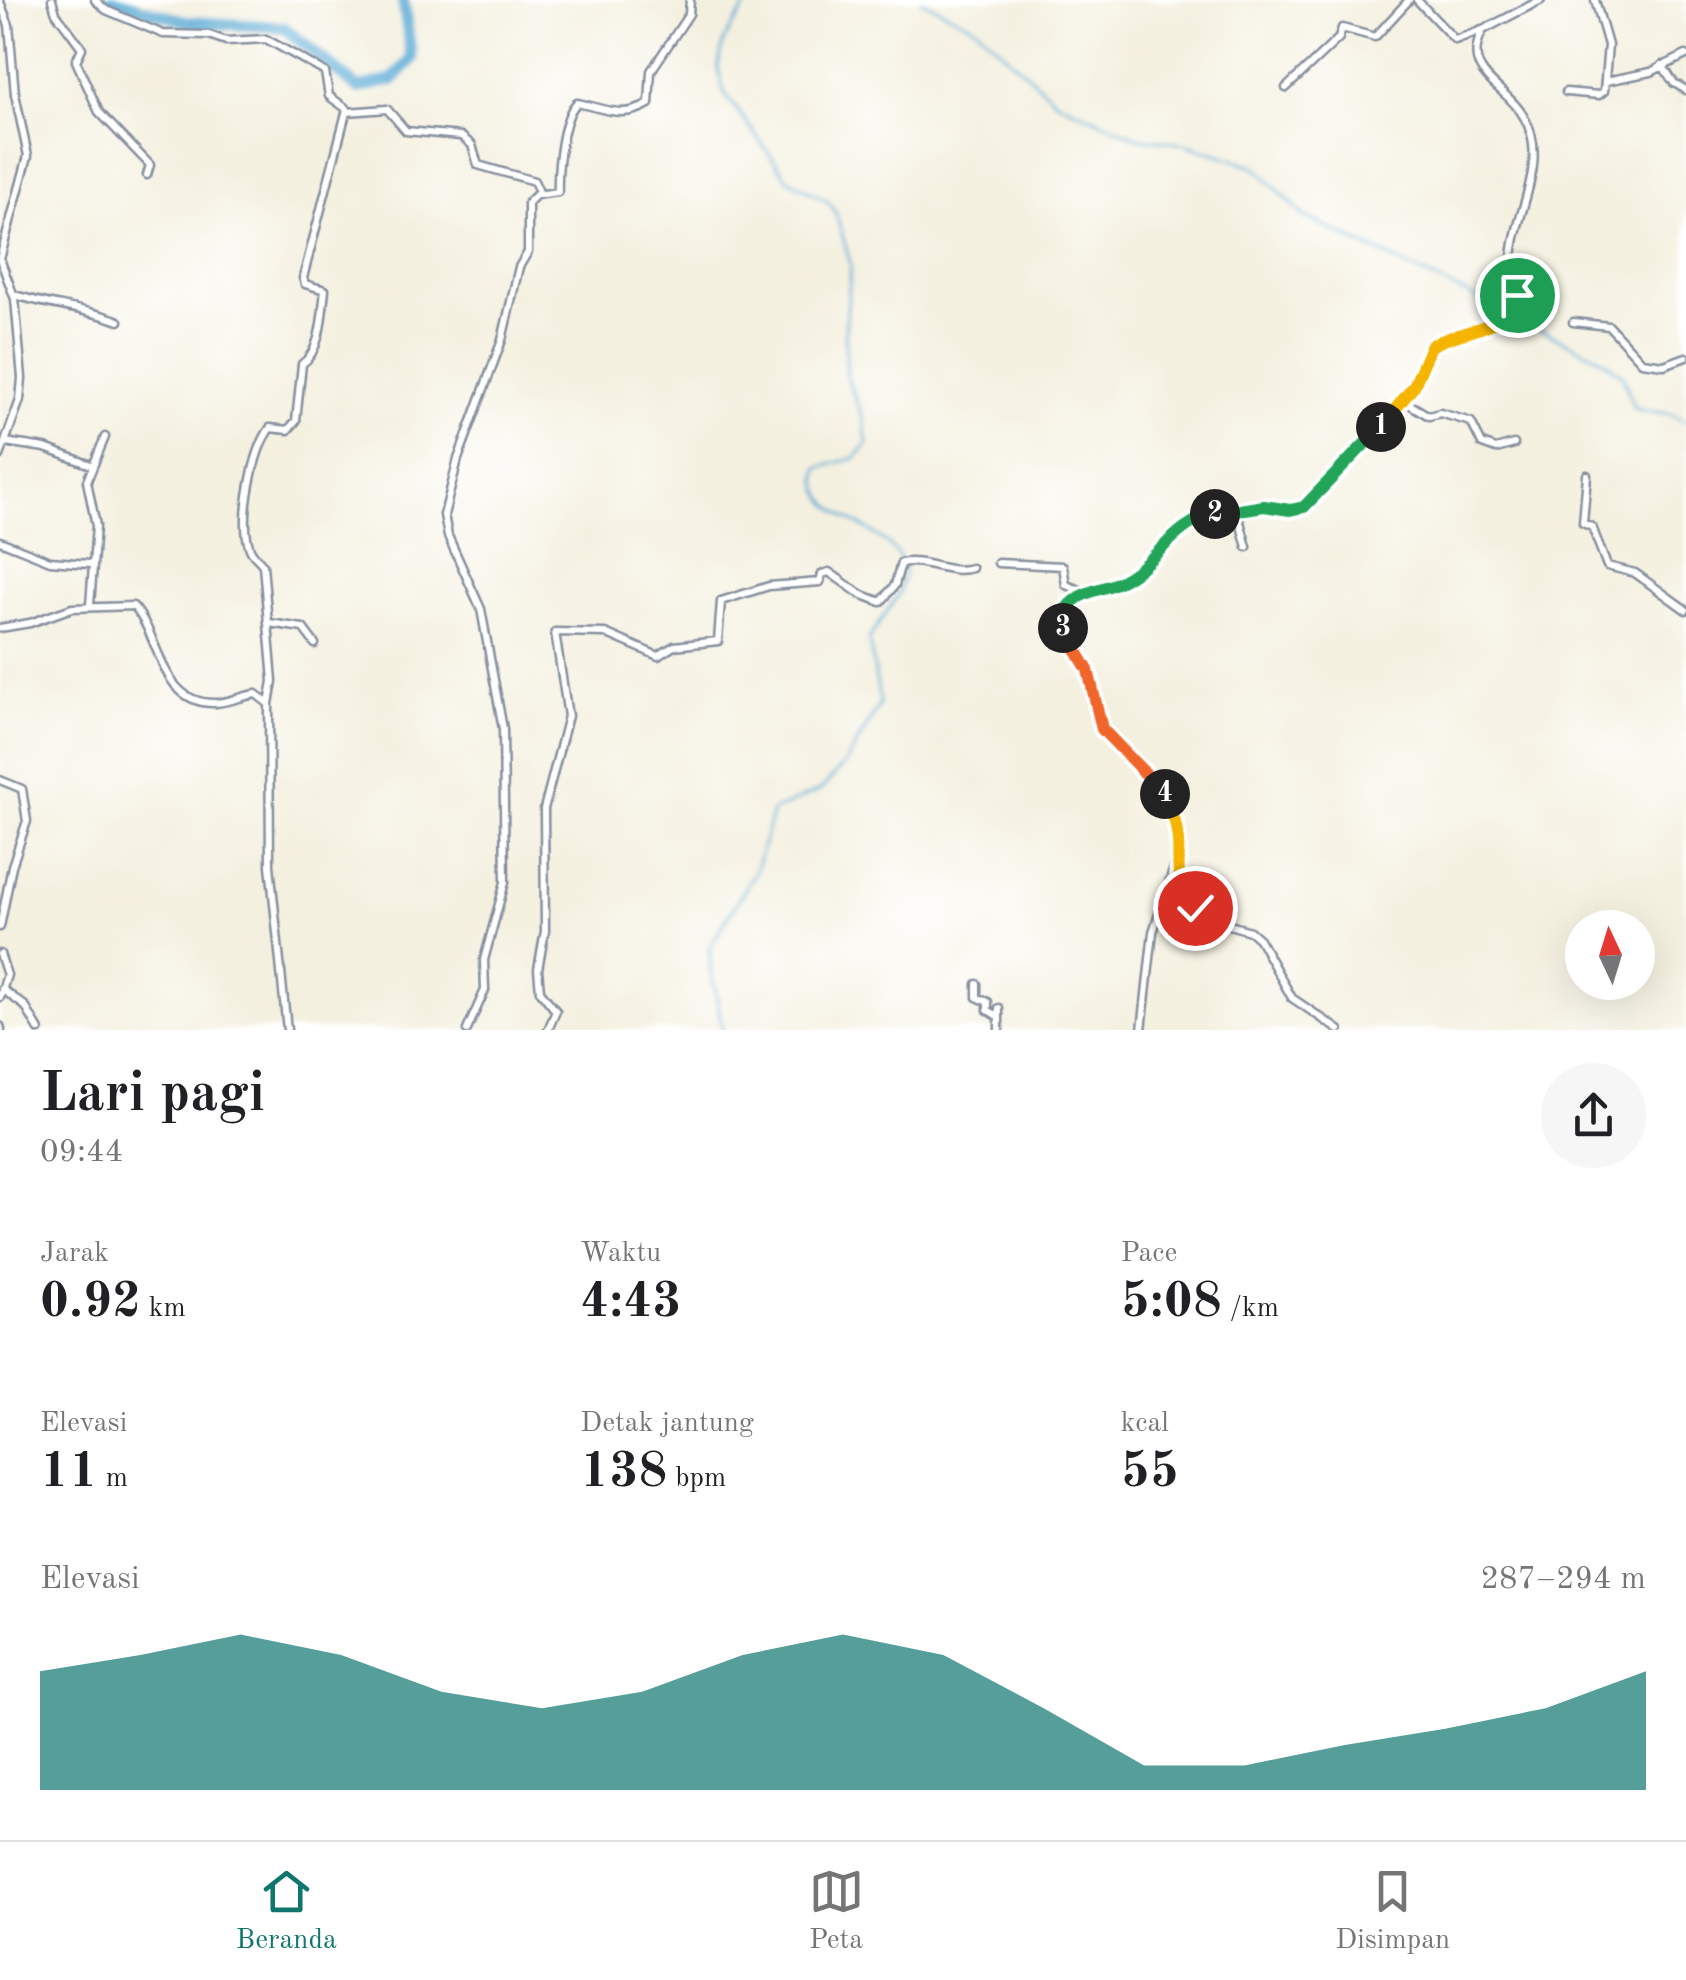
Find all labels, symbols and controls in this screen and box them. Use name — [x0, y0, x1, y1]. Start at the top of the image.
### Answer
pin — [1475, 253, 1560, 338]
icon: arrive — [1490, 268, 1545, 323]
pin: 1 — [1356, 402, 1406, 452]
text: 1 — [1373, 413, 1389, 441]
pin: 2 — [1190, 489, 1240, 539]
text: 2 — [1207, 500, 1223, 528]
pin: 3 — [1038, 603, 1088, 653]
text: 3 — [1055, 614, 1071, 642]
pin: 4 — [1140, 769, 1190, 819]
text: 4 — [1157, 780, 1173, 808]
pin — [1153, 866, 1238, 951]
icon: check — [1168, 881, 1223, 936]
north arrow — [1565, 910, 1655, 1000]
map controls — [1565, 910, 1655, 1000]
button: share — [1541, 1063, 1646, 1168]
text: Lari pagi — [40, 1068, 265, 1123]
text: 09:44 — [40, 1137, 123, 1169]
text: Jarak — [40, 1240, 109, 1268]
text: Waktu — [580, 1240, 661, 1268]
text: Pace — [1121, 1240, 1177, 1268]
text: 0.92 — [40, 1278, 141, 1328]
text: 4:43 — [580, 1278, 681, 1328]
text: 5:08 — [1121, 1278, 1222, 1328]
text: km — [141, 1295, 186, 1323]
text: /km — [1222, 1295, 1279, 1323]
text: Elevasi — [40, 1410, 127, 1438]
text: Detak jantung — [580, 1410, 754, 1438]
text: kcal — [1121, 1410, 1169, 1438]
text: 11 — [40, 1448, 98, 1498]
text: 138 — [580, 1448, 667, 1498]
text: 55 — [1121, 1448, 1179, 1498]
text: m — [98, 1465, 128, 1493]
text: bpm — [667, 1465, 726, 1493]
text: Elevasi — [40, 1564, 140, 1596]
text: 287–294 m — [1480, 1564, 1646, 1596]
tab: Beranda — [236, 1864, 337, 1959]
tab: Peta — [809, 1864, 864, 1959]
tab: Disimpan — [1335, 1864, 1450, 1959]

